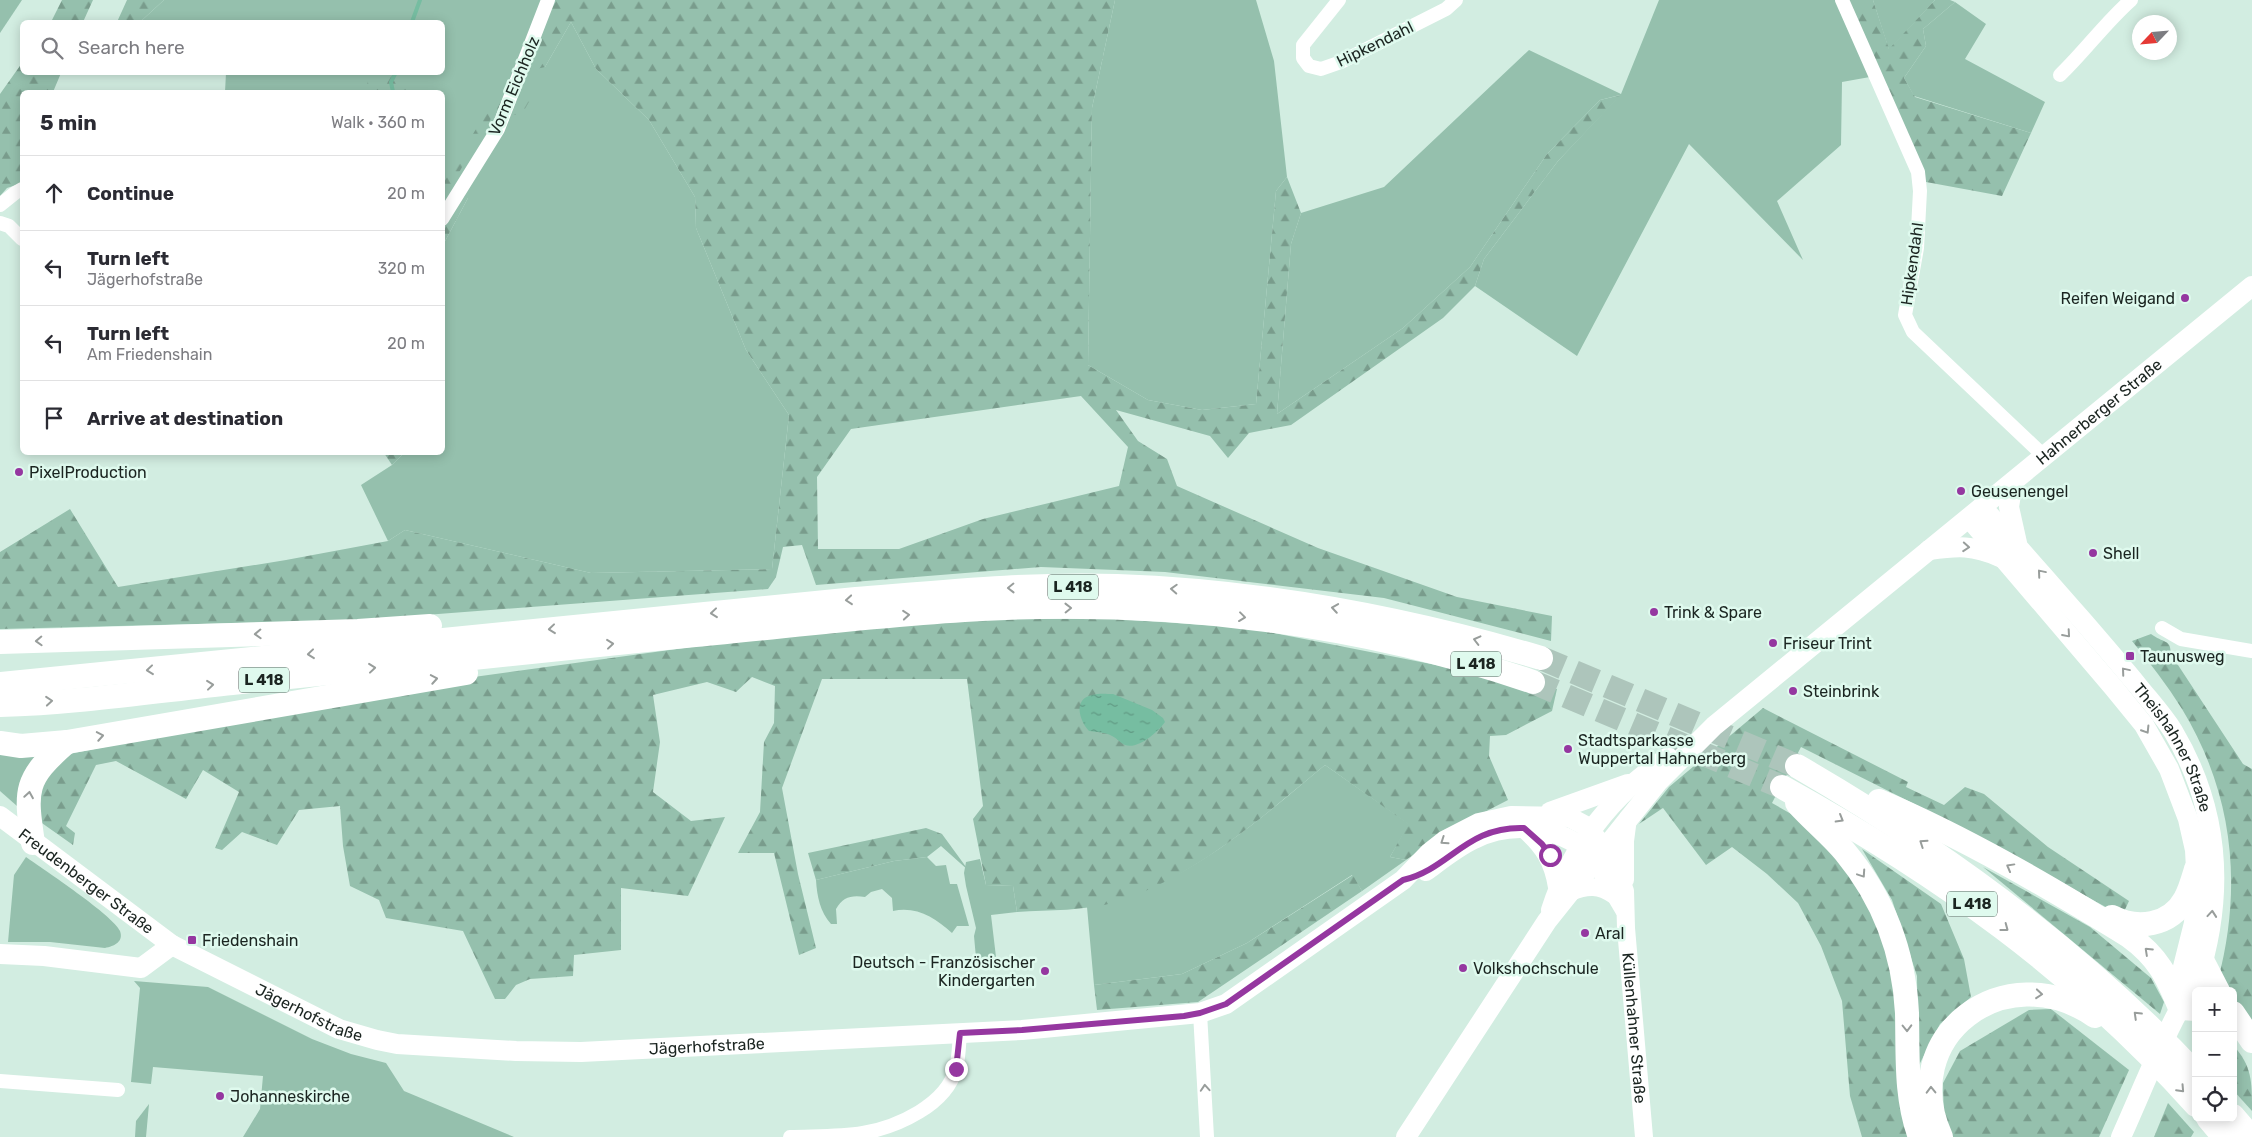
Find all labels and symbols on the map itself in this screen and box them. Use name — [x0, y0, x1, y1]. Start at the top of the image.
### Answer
north arrow — [2132, 15, 2177, 60]
street label: Hipkendahl — [1333, 17, 1417, 71]
street label: Vorm Eichholz — [485, 33, 543, 139]
street label: Hipkendahl — [1897, 221, 1927, 307]
place label: Reifen Weigand — [2061, 289, 2175, 308]
marker: Reifen Weigand — [2179, 292, 2191, 304]
street label: Hahnerberger Straße — [2032, 354, 2165, 468]
place label: PixelProduction — [29, 463, 147, 482]
marker: PixelProduction — [13, 466, 25, 478]
place label: Geusenengel — [1971, 482, 2068, 501]
marker: Geusenengel — [1955, 485, 1967, 497]
one-way arrow — [1962, 542, 1970, 553]
place label: Shell — [2103, 544, 2139, 563]
marker: Shell — [2087, 547, 2099, 559]
one-way arrow — [2038, 570, 2047, 579]
road number: L 418 — [1048, 574, 1098, 600]
one-way arrow — [1007, 583, 1015, 593]
one-way arrow — [1170, 584, 1178, 594]
one-way arrow — [845, 594, 853, 605]
one-way arrow — [1064, 603, 1072, 613]
one-way arrow — [1331, 603, 1339, 614]
place label: Trink & Spare — [1664, 603, 1762, 622]
marker: Trink & Spare — [1648, 606, 1660, 618]
one-way arrow — [710, 607, 718, 618]
one-way arrow — [902, 610, 910, 621]
one-way arrow — [1238, 611, 1246, 622]
one-way arrow — [548, 623, 556, 634]
one-way arrow — [254, 629, 262, 639]
one-way arrow — [2062, 629, 2071, 638]
place label: Friseur Trint — [1783, 634, 1872, 653]
one-way arrow — [35, 635, 43, 646]
one-way arrow — [1472, 635, 1481, 646]
marker: Friseur Trint — [1767, 637, 1779, 649]
one-way arrow — [607, 639, 615, 650]
place label: Taunusweg — [2140, 647, 2225, 666]
one-way arrow — [307, 648, 315, 659]
marker: Taunusweg — [2124, 650, 2136, 662]
road number: L 418 — [1451, 652, 1501, 676]
one-way arrow — [368, 663, 376, 674]
one-way arrow — [145, 664, 153, 675]
one-way arrow — [2122, 667, 2131, 676]
road number: L 418 — [239, 668, 289, 692]
one-way arrow — [430, 674, 438, 684]
street label: Theishahner Straße — [2130, 679, 2215, 814]
one-way arrow — [207, 680, 215, 691]
place label: Steinbrink — [1803, 682, 1880, 701]
marker: Steinbrink — [1787, 685, 1799, 697]
one-way arrow — [45, 696, 53, 707]
one-way arrow — [2140, 724, 2149, 733]
place label: Stadtsparkasse Wuppertal Hahnerberg — [1578, 731, 1746, 768]
one-way arrow — [95, 732, 104, 742]
marker: Stadtsparkasse Wuppertal Hahnerberg — [1562, 743, 1574, 755]
one-way arrow — [23, 790, 34, 798]
one-way arrow — [1834, 813, 1843, 823]
street label: Freudenberger Straße — [15, 824, 158, 938]
one-way arrow — [1441, 835, 1450, 845]
one-way arrow — [1919, 840, 1929, 849]
route start — [1539, 844, 1562, 867]
one-way arrow — [2007, 864, 2016, 874]
one-way arrow — [1856, 869, 1865, 878]
road number: L 418 — [1947, 892, 1997, 916]
one-way arrow — [2206, 909, 2217, 917]
one-way arrow — [1999, 922, 2009, 931]
place label: Aral — [1595, 924, 1624, 943]
marker: Aral — [1579, 927, 1591, 939]
place label: Friedenshain — [202, 931, 299, 950]
marker: Friedenshain — [186, 934, 198, 946]
one-way arrow — [2144, 948, 2153, 957]
street label: Küllenhahner Straße — [1619, 952, 1651, 1104]
place label: Deutsch - Französischer Kindergarten — [852, 953, 1035, 990]
place label: Volkshochschule — [1473, 959, 1599, 978]
marker: Volkshochschule — [1457, 962, 1469, 974]
marker: Deutsch - Französischer Kindergarten — [1039, 965, 1051, 977]
street label: Jägerhofstraße — [253, 979, 365, 1045]
one-way arrow — [2035, 988, 2043, 999]
one-way arrow — [2134, 1012, 2143, 1021]
one-way arrow — [1902, 1024, 1912, 1032]
street label: Jägerhofstraße — [648, 1033, 765, 1058]
route end — [945, 1058, 968, 1081]
one-way arrow — [2175, 1083, 2184, 1092]
one-way arrow — [1200, 1084, 1211, 1092]
one-way arrow — [1926, 1086, 1936, 1094]
place label: Johanneskirche — [230, 1087, 350, 1106]
marker: Johanneskirche — [214, 1090, 226, 1102]

